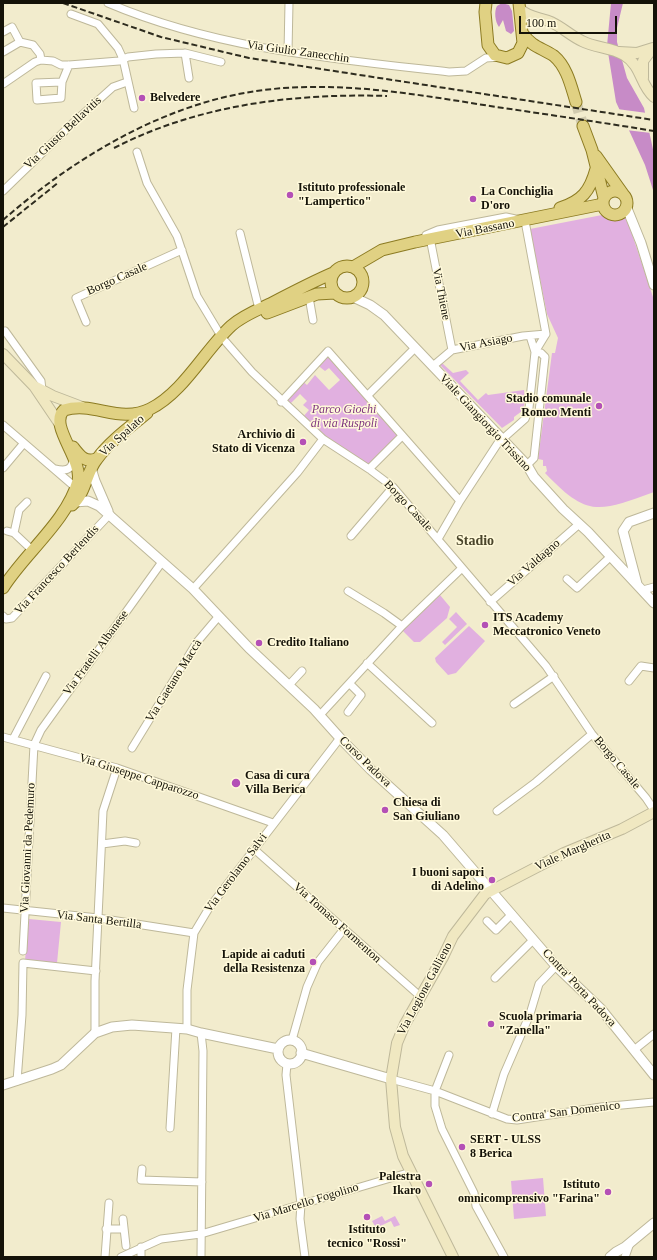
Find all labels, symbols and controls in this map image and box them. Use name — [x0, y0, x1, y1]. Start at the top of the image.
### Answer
scale bar — [521, 8, 619, 34]
text: 100 m — [526, 16, 556, 30]
street label: Via Giulio Zanecchin — [246, 38, 350, 66]
place label: Belvedere — [150, 91, 200, 105]
street label: Via Giusto Bellavitis — [21, 93, 105, 173]
marker: Belvedere — [137, 93, 147, 103]
place label: Istituto professionale "Lampertico" — [298, 181, 405, 209]
place label: La Conchiglia D'oro — [481, 185, 553, 213]
marker: Istituto professionale "Lampertico" — [285, 190, 295, 200]
marker: La Conchiglia D'oro — [468, 194, 478, 204]
street label: Via Bassano — [454, 216, 516, 242]
street label: Borgo Casale — [84, 259, 150, 299]
street label: Via Thiene — [429, 267, 453, 321]
street label: Via Asiago — [458, 331, 514, 355]
street label: Viale Giangiorgio Trissino — [436, 371, 534, 475]
place label: Stadio comunale Romeo Menti — [506, 392, 591, 420]
marker: Stadio comunale Romeo Menti — [594, 401, 604, 411]
park label: Parco Giochi di via Ruspoli — [311, 403, 377, 431]
street label: Via Spalato — [97, 412, 147, 460]
place label: Archivio di Stato di Vicenza — [212, 428, 295, 456]
marker: Archivio di Stato di Vicenza — [298, 437, 308, 447]
street label: Borgo Casale — [381, 477, 435, 535]
street label: Via Francesco Berlendis — [12, 522, 102, 618]
district label: Stadio — [456, 533, 494, 549]
street label: Via Valdagno — [505, 536, 563, 590]
street label: Via Fratelli Albanese — [60, 608, 132, 698]
place label: ITS Academy Meccatronico Veneto — [493, 611, 601, 639]
marker: ITS Academy Meccatronico Veneto — [480, 620, 490, 630]
place label: Credito Italiano — [267, 636, 349, 650]
street label: Via Gaetano Maccà — [143, 637, 205, 725]
marker: Credito Italiano — [254, 638, 264, 648]
street label: Corso Padova — [336, 734, 394, 790]
street label: Borgo Casale — [591, 734, 643, 792]
street label: Via Giuseppe Capparozzo — [77, 751, 201, 803]
place label: Casa di cura Villa Berica — [245, 769, 310, 797]
marker: Casa di cura Villa Berica — [230, 777, 242, 789]
street label: Via Giovanni da Pedemuro — [17, 783, 39, 913]
place label: Chiesa di San Giuliano — [393, 796, 460, 824]
marker: Chiesa di San Giuliano — [380, 805, 390, 815]
street label: Viale Margherita — [533, 828, 613, 874]
street label: Via Gerolamo Salvi — [202, 831, 270, 915]
place label: I buoni sapori di Adelino — [412, 866, 484, 894]
marker: I buoni sapori di Adelino — [487, 875, 497, 885]
street label: Via Tomaso Formenton — [290, 880, 384, 966]
street label: Via Santa Bertilla — [56, 908, 142, 932]
street label: Via Legione Gallieno — [394, 940, 456, 1038]
street label: Contra' Porta Padova — [539, 946, 619, 1030]
place label: Lapide ai caduti della Resistenza — [222, 948, 305, 976]
marker: Lapide ai caduti della Resistenza — [308, 957, 318, 967]
place label: Scuola primaria "Zanella" — [499, 1010, 582, 1038]
marker: Scuola primaria "Zanella" — [486, 1019, 496, 1029]
street label: Contra' San Domenico — [511, 1098, 621, 1126]
place label: SERT - ULSS 8 Berica — [470, 1133, 541, 1161]
marker: SERT - ULSS 8 Berica — [457, 1142, 467, 1152]
place label: Palestra Ikaro — [379, 1170, 421, 1198]
place label: Istituto omnicomprensivo "Farina" — [458, 1178, 600, 1206]
marker: Palestra Ikaro — [424, 1179, 434, 1189]
street label: Via Marcello Fogolino — [252, 1180, 360, 1226]
marker: Istituto omnicomprensivo "Farina" — [603, 1187, 613, 1197]
marker: Istituto tecnico "Rossi" — [362, 1212, 372, 1222]
place label: Istituto tecnico "Rossi" — [327, 1223, 407, 1251]

